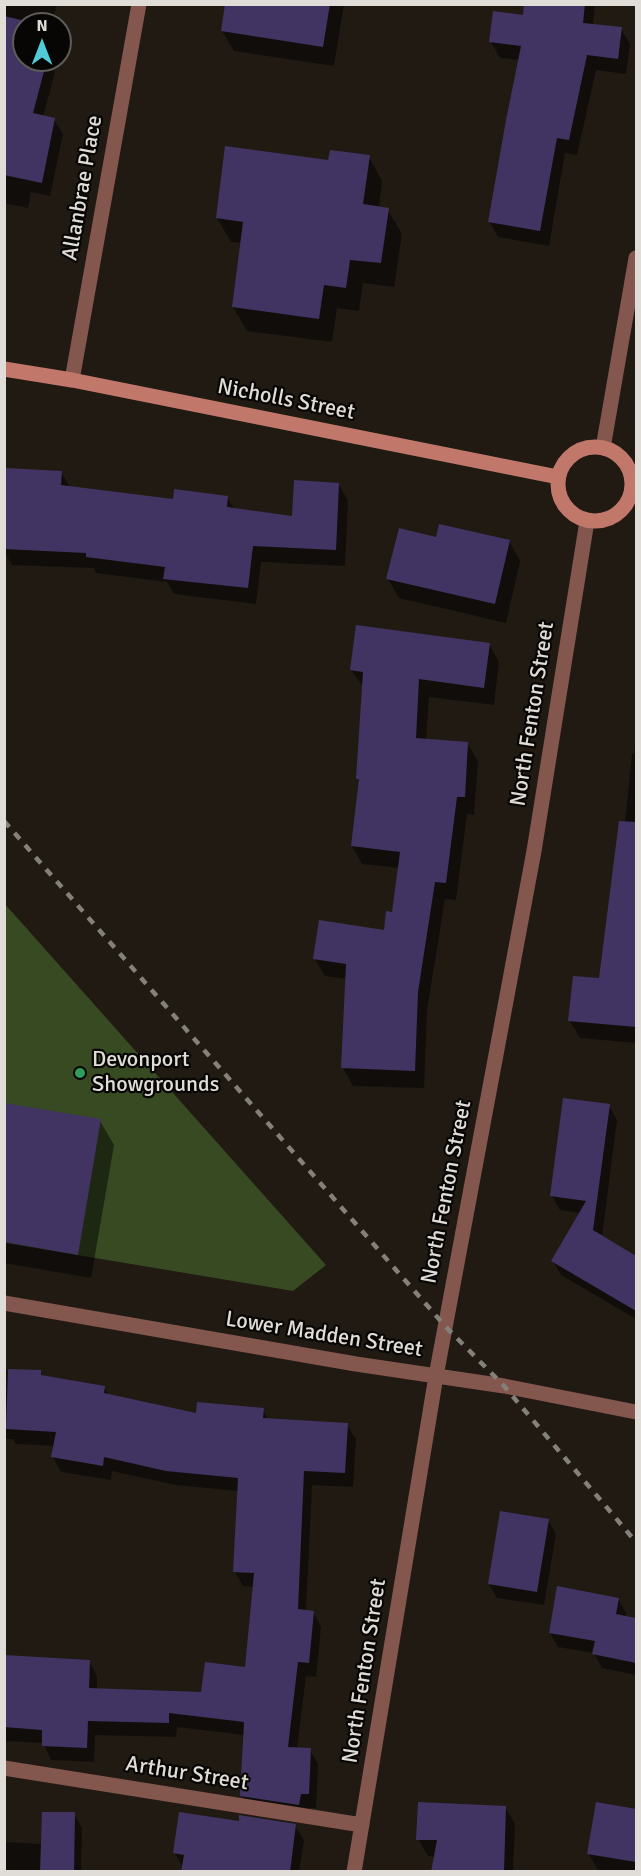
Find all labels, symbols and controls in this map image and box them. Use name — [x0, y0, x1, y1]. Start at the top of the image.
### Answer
north arrow — [12, 12, 72, 72]
text: N — [36, 16, 48, 36]
street label: Allanbrae Place — [57, 113, 109, 263]
street label: Nicholls Street — [215, 374, 357, 426]
street label: North Fenton Street — [505, 620, 561, 808]
place label: Devonport Showgrounds — [92, 1047, 219, 1098]
marker: Devonport Showgrounds — [73, 1066, 87, 1080]
street label: North Fenton Street — [416, 1098, 478, 1286]
street label: Lower Madden Street — [224, 1306, 424, 1364]
street label: North Fenton Street — [337, 1577, 393, 1765]
street label: Arthur Street — [124, 1751, 250, 1797]

